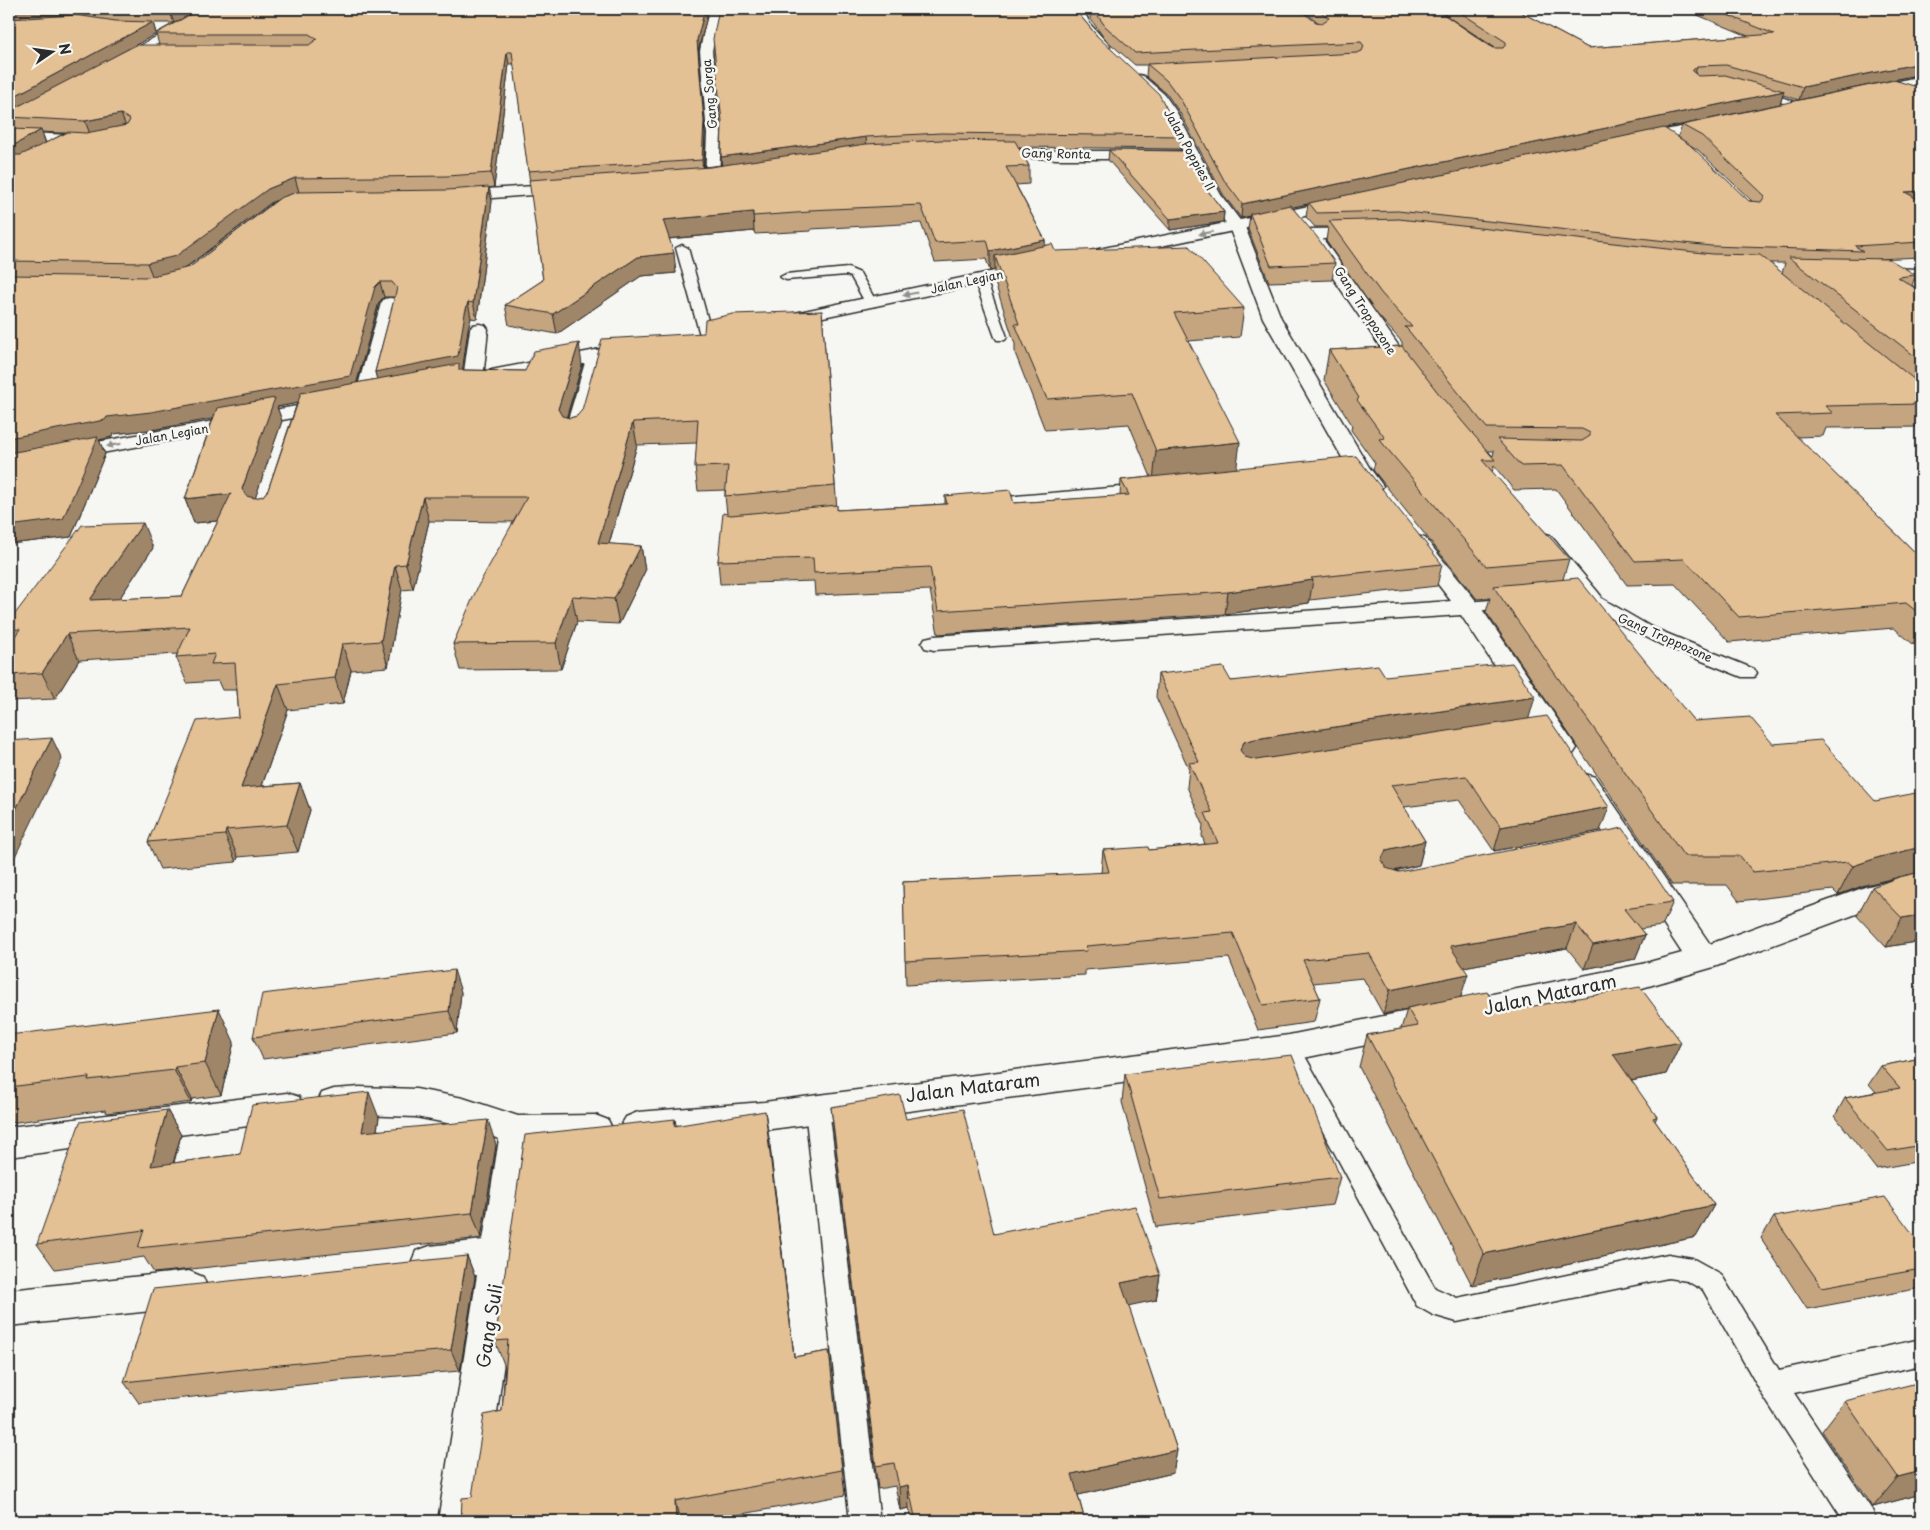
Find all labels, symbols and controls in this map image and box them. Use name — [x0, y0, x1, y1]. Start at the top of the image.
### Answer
north arrow — [28, 28, 78, 78]
text: N — [54, 41, 77, 57]
street label: Gang Sorga — [697, 58, 721, 130]
street label: Jalan Poppies II — [1160, 105, 1220, 194]
street label: Gang Ronta — [1021, 143, 1091, 163]
one-way arrow — [1199, 229, 1214, 237]
street label: Gang Troppozone — [1330, 263, 1401, 358]
street label: Jalan Legian — [929, 264, 1005, 298]
one-way arrow — [902, 290, 917, 298]
street label: Jalan Legian — [134, 419, 210, 449]
one-way arrow — [106, 442, 122, 450]
street label: Gang Troppozone — [1615, 608, 1716, 666]
street label: Jalan Mataram — [1481, 966, 1619, 1021]
street label: Jalan Mataram — [904, 1065, 1042, 1108]
street label: Gang Suli — [469, 1282, 508, 1370]

